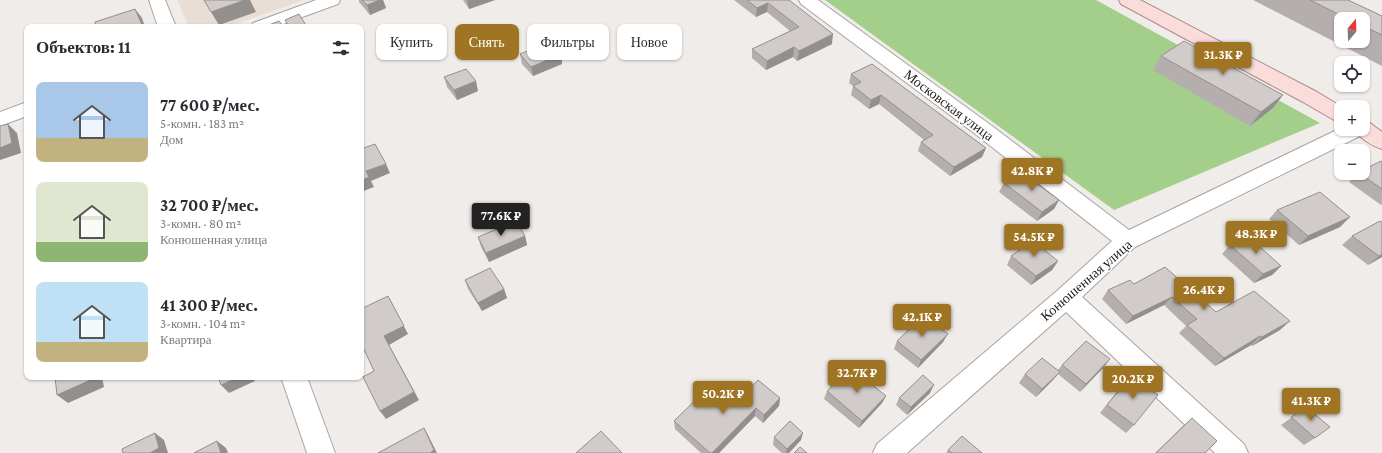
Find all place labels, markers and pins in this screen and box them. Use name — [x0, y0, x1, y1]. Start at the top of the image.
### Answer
pin: 31.3K ₽ — [1186, 42, 1260, 76]
pin: 42.8K ₽ — [995, 158, 1069, 192]
pin: 77.6K ₽ — [464, 203, 538, 237]
pin: 48.3K ₽ — [1219, 221, 1293, 255]
pin: 54.5K ₽ — [997, 224, 1071, 258]
pin: 26.4K ₽ — [1167, 277, 1241, 311]
pin: 42.1K ₽ — [885, 304, 959, 338]
pin: 32.7K ₽ — [820, 360, 894, 394]
pin: 20.2K ₽ — [1096, 366, 1170, 400]
pin: 50.2K ₽ — [686, 381, 760, 415]
pin: 41.3K ₽ — [1274, 388, 1348, 422]

